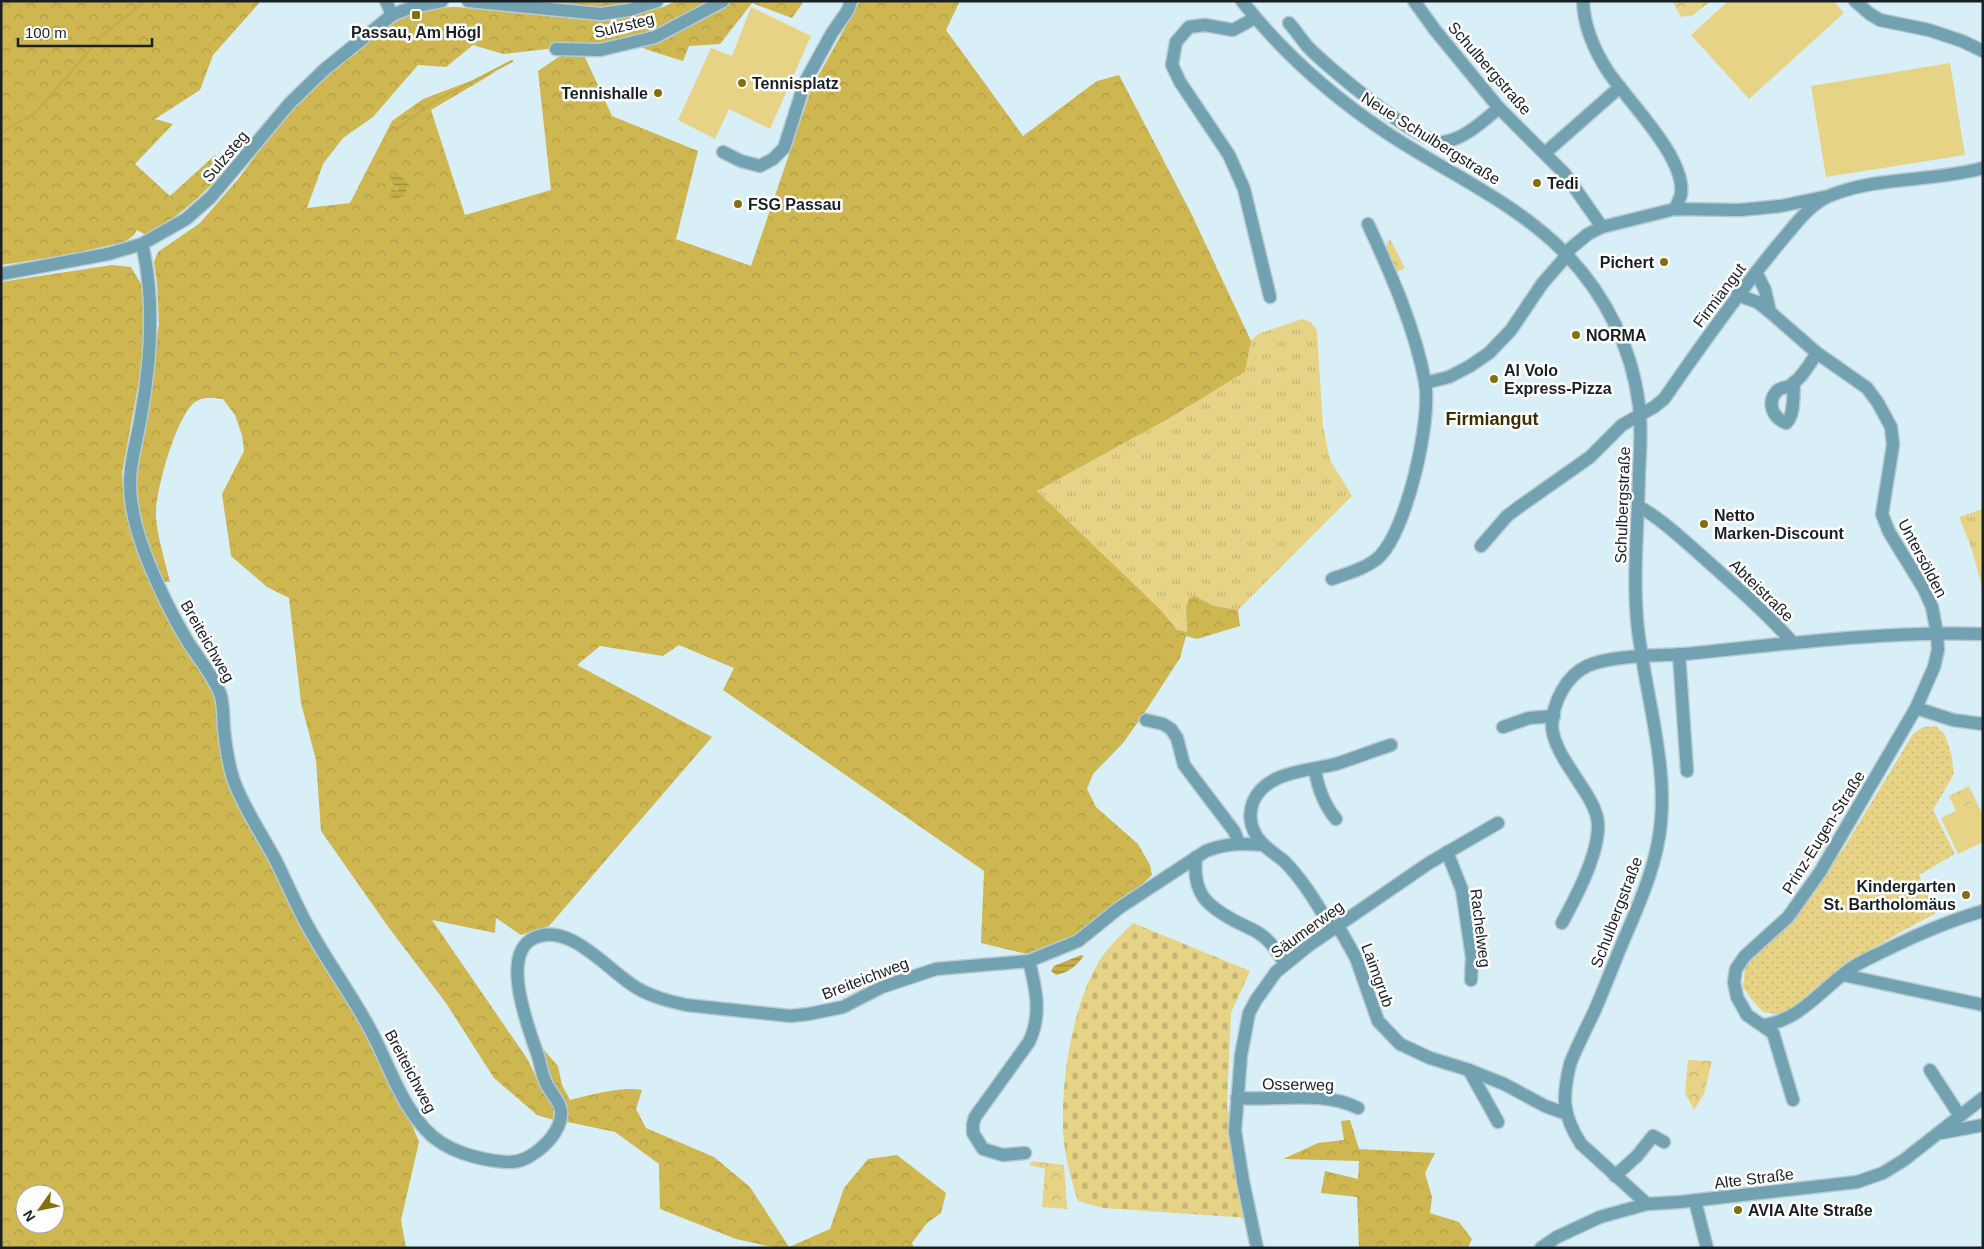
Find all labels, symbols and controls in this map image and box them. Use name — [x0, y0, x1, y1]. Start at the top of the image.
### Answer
marker: Passau, Am Högl — [410, 9, 422, 21]
street label: Sulzsteg — [592, 10, 656, 41]
scale bar — [18, 15, 151, 47]
street label: Schulbergstraße — [1445, 18, 1535, 118]
text: 100 m — [25, 24, 67, 41]
place label: Passau, Am Högl — [351, 24, 481, 41]
place label: Tennisplatz — [752, 75, 839, 92]
marker: Tennisplatz — [736, 77, 748, 89]
place label: Tennishalle — [561, 85, 648, 102]
marker: Tennishalle — [652, 87, 664, 99]
street label: Neue Schulbergstraße — [1358, 89, 1503, 188]
street label: Sulzsteg — [199, 127, 252, 185]
place label: Tedi — [1547, 175, 1579, 192]
marker: Tedi — [1531, 177, 1543, 189]
place label: FSG Passau — [748, 196, 841, 213]
marker: FSG Passau — [732, 198, 744, 210]
place label: Pichert — [1600, 254, 1655, 271]
marker: Pichert — [1658, 256, 1670, 268]
street label: Firmiangut — [1690, 260, 1749, 331]
place label: NORMA — [1586, 327, 1647, 344]
marker: NORMA — [1570, 329, 1582, 341]
place label: Al Volo Express-Pizza — [1504, 362, 1612, 397]
marker: Al Volo Express-Pizza — [1488, 373, 1500, 385]
district label: Firmiangut — [1446, 409, 1539, 429]
street label: Schulbergstraße — [1612, 446, 1633, 564]
place label: Netto Marken-Discount — [1714, 507, 1844, 542]
street label: Untersölden — [1895, 516, 1950, 600]
marker: Netto Marken-Discount — [1698, 518, 1710, 530]
street label: Abteistraße — [1726, 556, 1797, 625]
street label: Breiteichweg — [177, 597, 238, 685]
street label: Prinz-Eugen-Straße — [1779, 768, 1868, 897]
street label: Schulbergstraße — [1587, 854, 1645, 970]
place label: Kindergarten St. Bartholomäus — [1824, 878, 1956, 913]
street label: Rachelweg — [1467, 888, 1494, 968]
marker: Kindergarten St. Bartholomäus — [1960, 889, 1972, 901]
street label: Säumerweg — [1268, 897, 1347, 961]
street label: Laimgrub — [1358, 941, 1397, 1010]
street label: Breiteichweg — [819, 954, 911, 1003]
street label: Breiteichweg — [382, 1027, 440, 1116]
street label: Osserweg — [1262, 1075, 1334, 1094]
street label: Alte Straße — [1713, 1165, 1795, 1192]
north arrow — [15, 1184, 65, 1234]
place label: AVIA Alte Straße — [1748, 1202, 1873, 1219]
marker: AVIA Alte Straße — [1732, 1204, 1744, 1216]
text: N — [20, 1207, 39, 1225]

